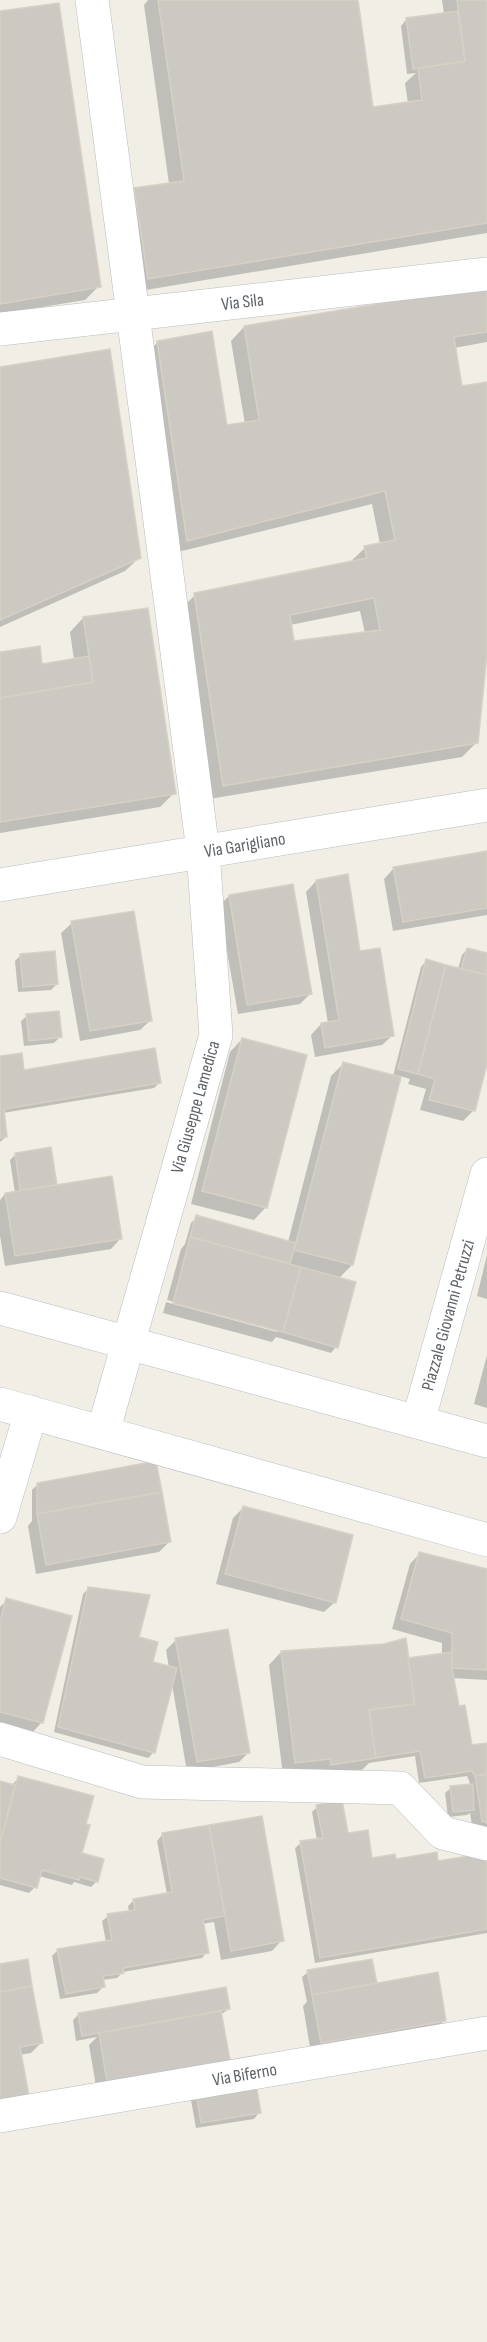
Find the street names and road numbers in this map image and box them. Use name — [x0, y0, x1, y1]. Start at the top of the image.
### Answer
street label: Via Sila — [220, 289, 265, 315]
street label: Via Garigliano — [203, 828, 287, 862]
street label: Via Giuseppe Lamedica — [167, 1038, 224, 1176]
street label: Piazzale Giovanni Petruzzi — [417, 1237, 479, 1393]
street label: Via Biferno — [211, 2059, 278, 2091]

